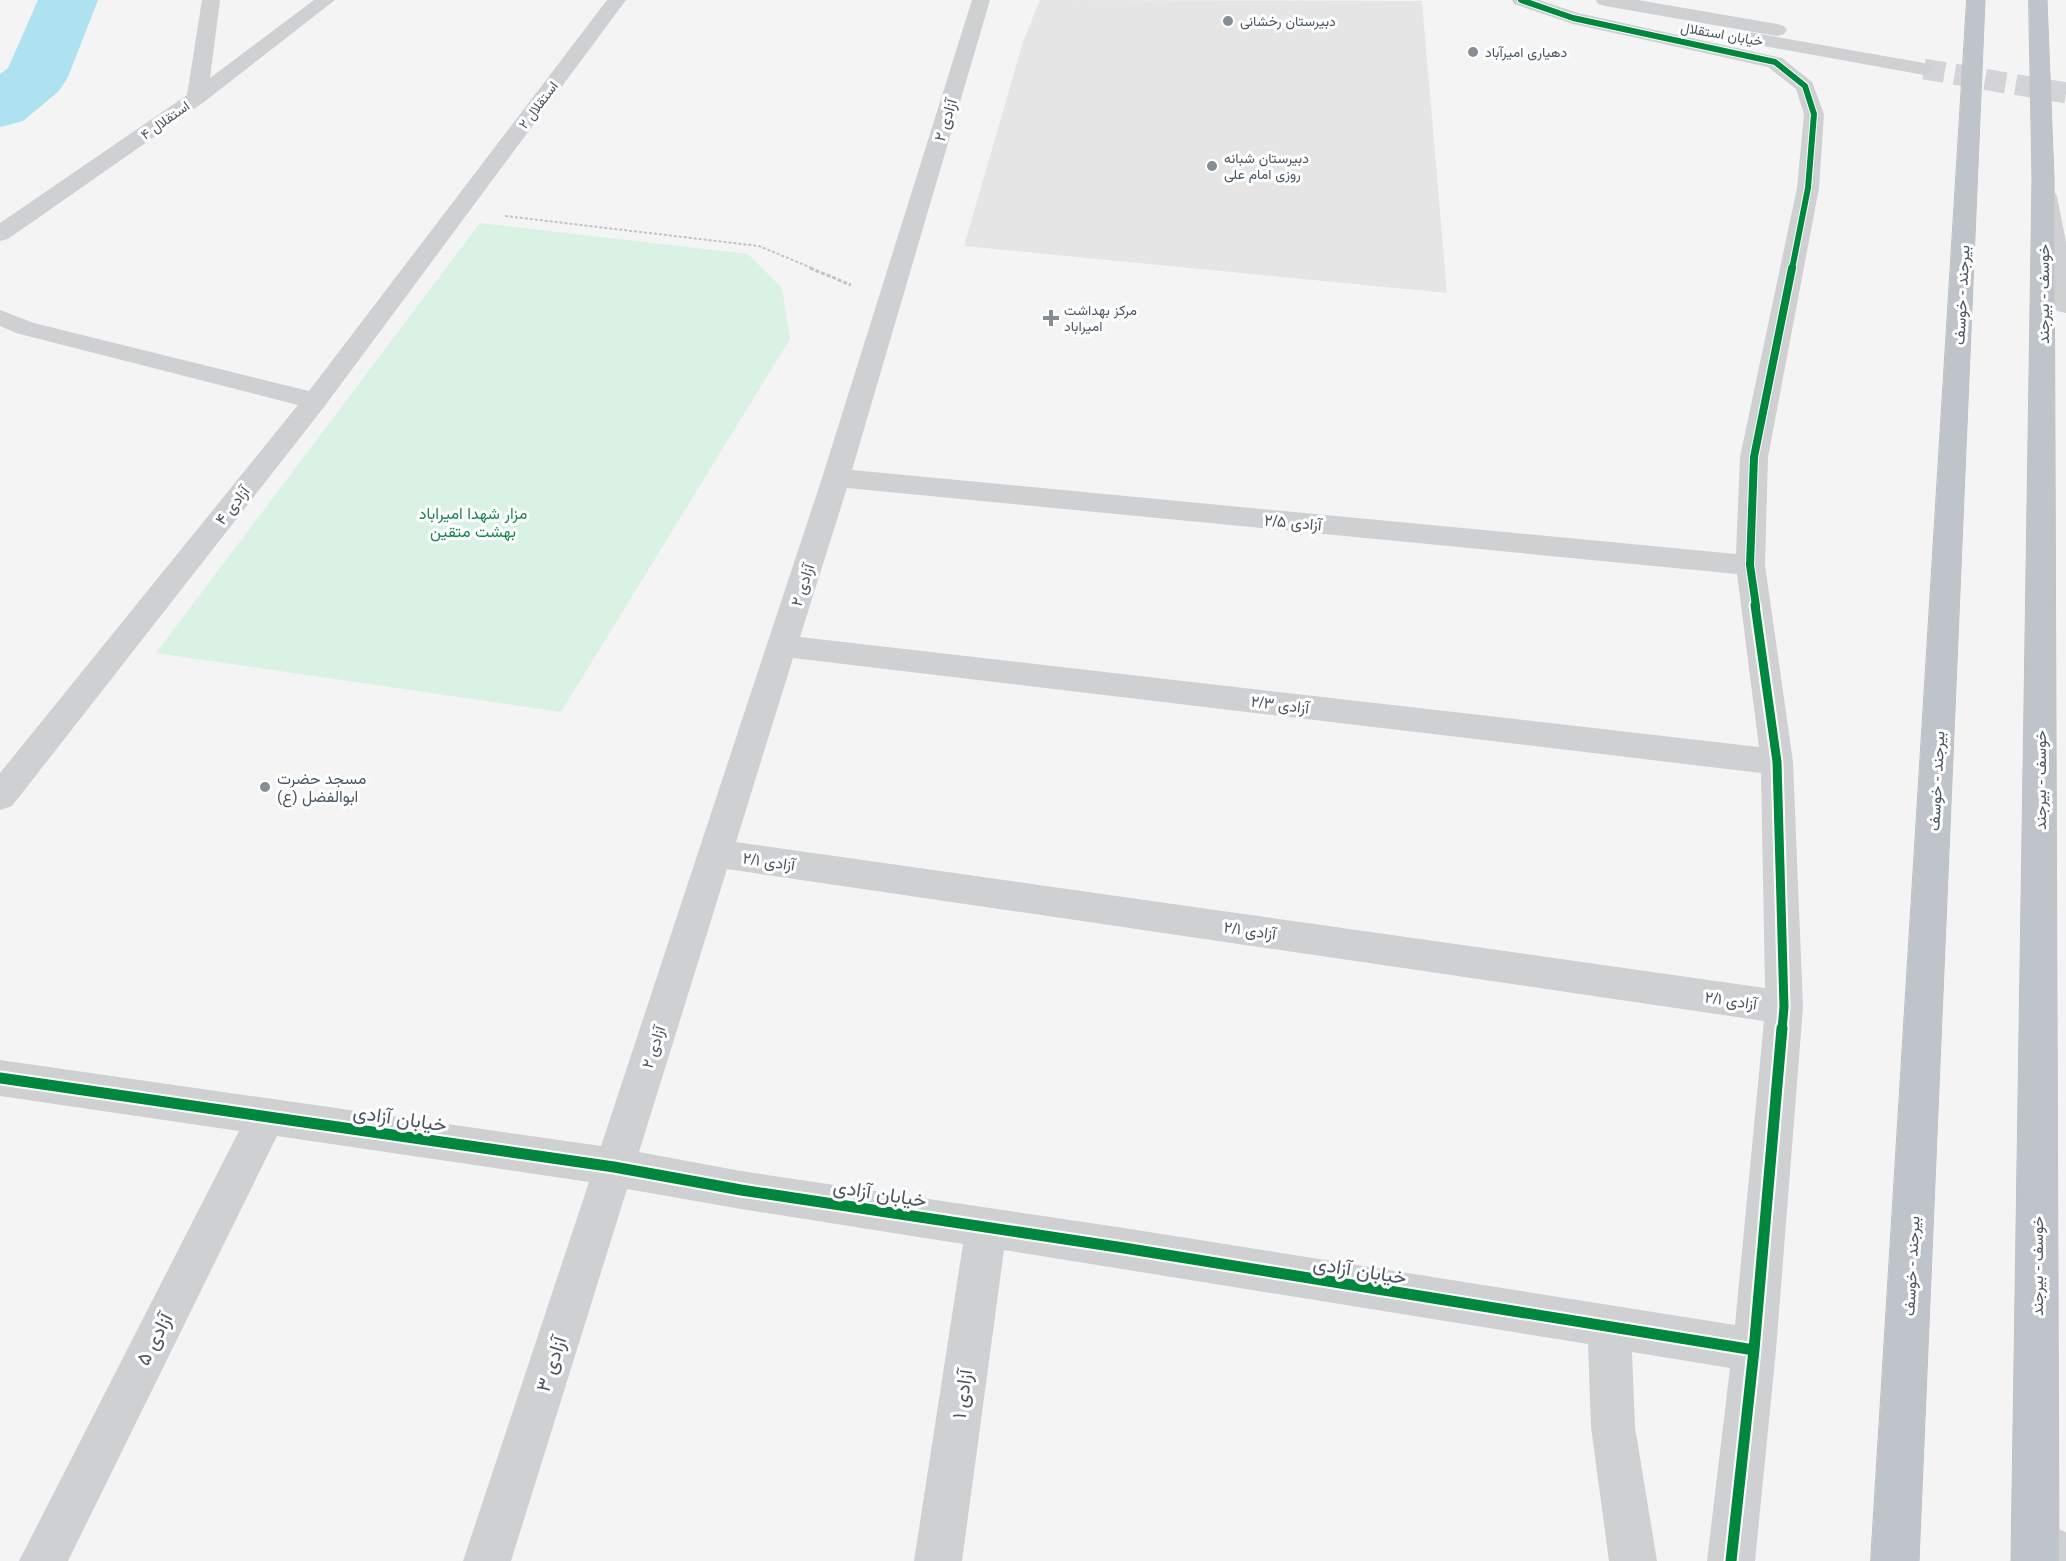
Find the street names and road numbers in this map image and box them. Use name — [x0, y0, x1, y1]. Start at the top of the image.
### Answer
street label: خیابان استقلال — [1679, 19, 1764, 51]
street label: استقلال ۲ — [515, 78, 563, 133]
street label: آزادی ۲ — [931, 96, 962, 144]
street label: استقلال ۴ — [138, 97, 194, 144]
street label: خوسف - بیرجند — [2035, 244, 2054, 344]
street label: بیرجند - خوسف — [1950, 245, 1975, 346]
street label: آزادی ۴ — [212, 482, 255, 529]
street label: آزادی ۲/۵ — [1263, 512, 1324, 536]
street label: آزادی ۲ — [788, 561, 820, 609]
street label: آزادی ۲/۳ — [1250, 692, 1311, 719]
street label: خوسف - بیرجند — [2032, 730, 2051, 830]
street label: بیرجند - خوسف — [1925, 731, 1950, 832]
street label: آزادی ۲/۱ — [741, 849, 797, 876]
street label: آزادی ۲/۱ — [1222, 918, 1278, 945]
street label: آزادی ۲/۱ — [1703, 988, 1759, 1015]
street label: آزادی ۲ — [639, 1023, 671, 1071]
street label: خیابان آزادی — [351, 1101, 448, 1137]
street label: خیابان آزادی — [831, 1175, 928, 1213]
street label: بیرجند - خوسف — [1900, 1216, 1925, 1317]
street label: خوسف - بیرجند — [2029, 1216, 2048, 1316]
street label: خیابان آزادی — [1311, 1252, 1408, 1290]
street label: آزادی ۵ — [132, 1308, 179, 1370]
street label: آزادی ۳ — [532, 1332, 573, 1395]
street label: آزادی ۱ — [948, 1366, 979, 1420]

